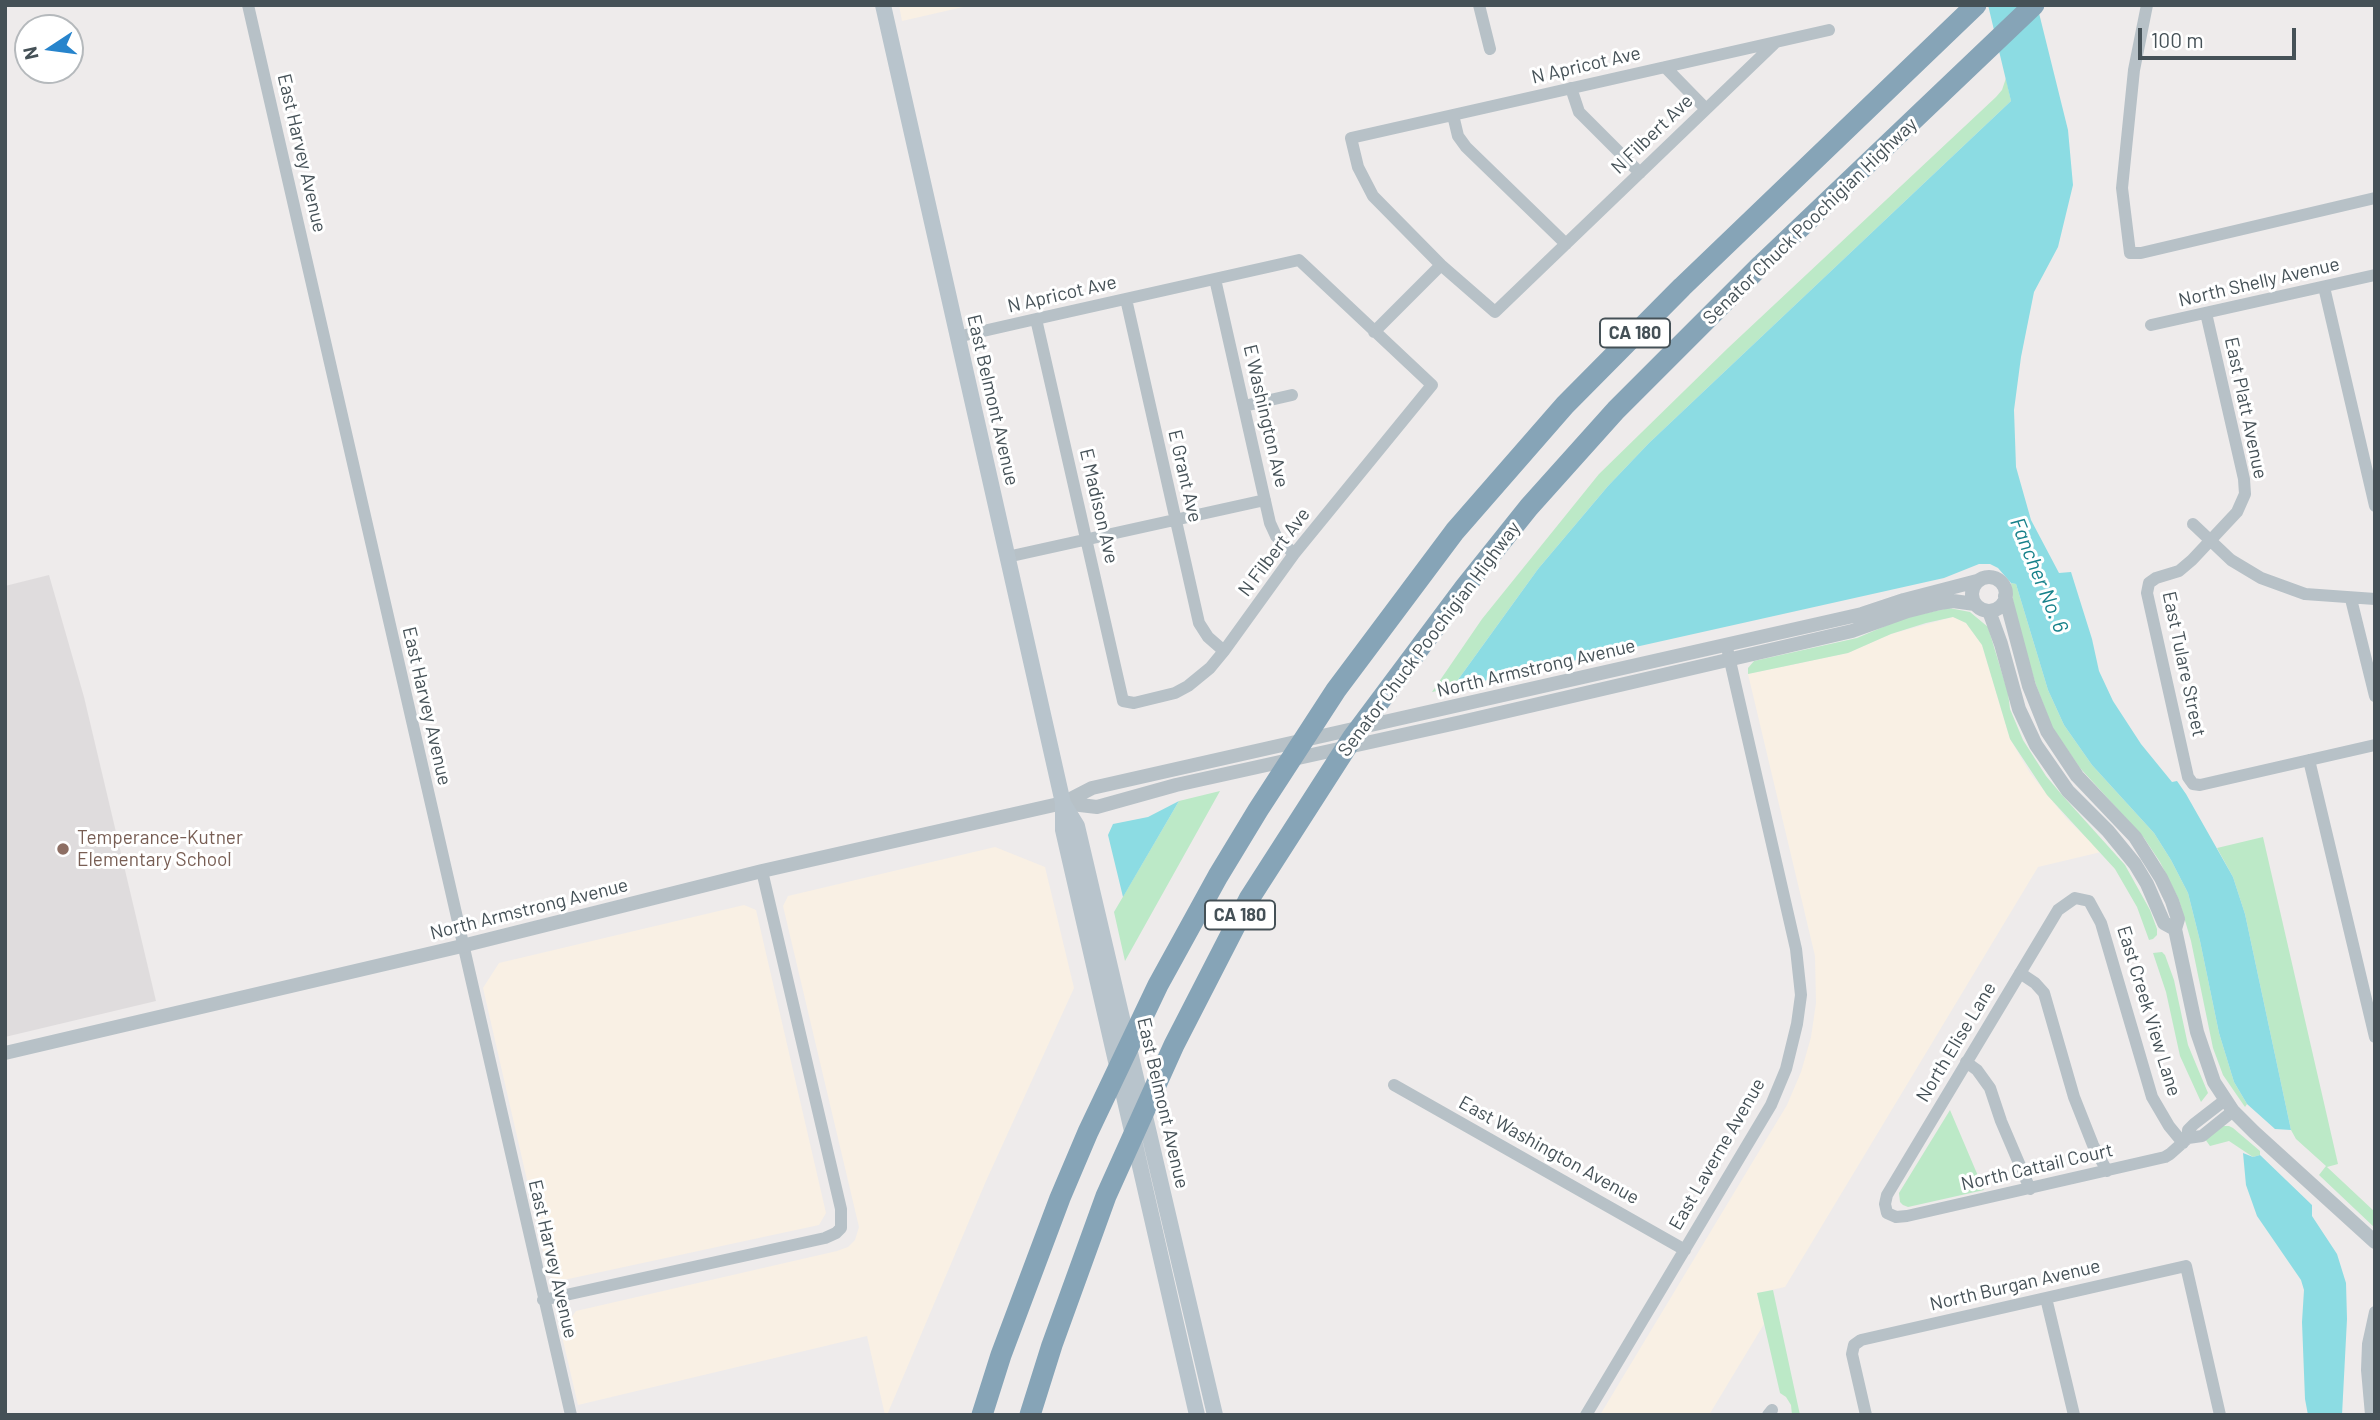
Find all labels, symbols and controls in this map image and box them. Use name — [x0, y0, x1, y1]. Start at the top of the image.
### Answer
north arrow — [14, 14, 84, 84]
scale bar — [2142, 14, 2300, 58]
text: 100 m — [2151, 27, 2204, 52]
street label: N Apricot Ave — [1529, 41, 1643, 89]
text: N — [17, 45, 43, 62]
street label: East Harvey Avenue — [273, 71, 331, 235]
street label: N Filbert Ave — [1606, 89, 1698, 179]
street label: Senator Chuck Poochigian Highway — [1698, 113, 1922, 329]
street label: North Shelly Avenue — [2176, 252, 2342, 312]
street label: N Apricot Ave — [1005, 270, 1119, 318]
street label: East Belmont Avenue — [962, 312, 1024, 488]
road number: CA 180 — [1600, 318, 1670, 348]
street label: East Platt Avenue — [2220, 335, 2272, 481]
street label: E Washington Ave — [1238, 342, 1294, 490]
street label: E Grant Ave — [1163, 427, 1207, 525]
street label: E Madison Ave — [1075, 446, 1123, 566]
street label: N Filbert Ave — [1233, 503, 1315, 601]
water label: Fancher No. 6 — [2005, 514, 2073, 636]
street label: Senator Chuck Poochigian Highway — [1333, 517, 1525, 761]
street label: East Tulare Street — [2157, 589, 2211, 739]
street label: East Harvey Avenue — [398, 624, 456, 788]
street label: North Armstrong Avenue — [1434, 634, 1638, 702]
place label: Temperance-Kutner Elementary School — [77, 827, 243, 871]
marker: Temperance-Kutner Elementary School — [55, 841, 71, 857]
street label: North Armstrong Avenue — [428, 873, 630, 945]
road number: CA 180 — [1205, 900, 1275, 930]
street label: East Creek View Lane — [2112, 923, 2186, 1099]
street label: North Elise Lane — [1911, 978, 2001, 1106]
street label: East Belmont Avenue — [1132, 1015, 1194, 1191]
street label: East Laverne Avenue — [1664, 1074, 1770, 1234]
street label: East Washington Avenue — [1455, 1091, 1643, 1209]
street label: North Cattail Court — [1959, 1138, 2115, 1196]
street label: East Harvey Avenue — [524, 1177, 582, 1341]
street label: North Burgan Avenue — [1928, 1254, 2102, 1316]

